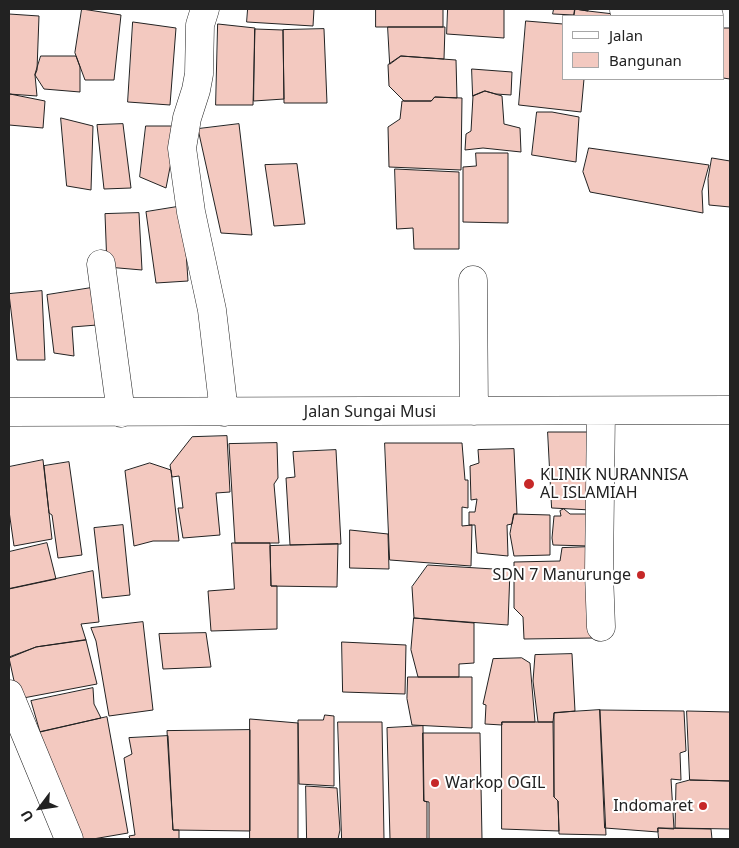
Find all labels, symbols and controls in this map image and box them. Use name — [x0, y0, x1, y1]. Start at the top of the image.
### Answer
legend — [562, 15, 724, 80]
text: Jalan — [609, 25, 643, 45]
text: Bangunan — [609, 50, 682, 70]
street label: Jalan Sungai Musi — [304, 402, 436, 422]
place label: KLINIK NURANNISA AL ISLAMIAH — [540, 465, 688, 503]
marker: KLINIK NURANNISA AL ISLAMIAH — [522, 477, 536, 491]
place label: SDN 7 Manurunge — [492, 565, 631, 585]
marker: SDN 7 Manurunge — [635, 569, 647, 581]
place label: Warkop OGIL — [445, 773, 545, 793]
marker: Warkop OGIL — [429, 777, 441, 789]
north arrow — [15, 783, 65, 833]
place label: Indomaret — [613, 796, 693, 816]
marker: Indomaret — [697, 800, 709, 812]
text: U — [16, 807, 38, 825]

